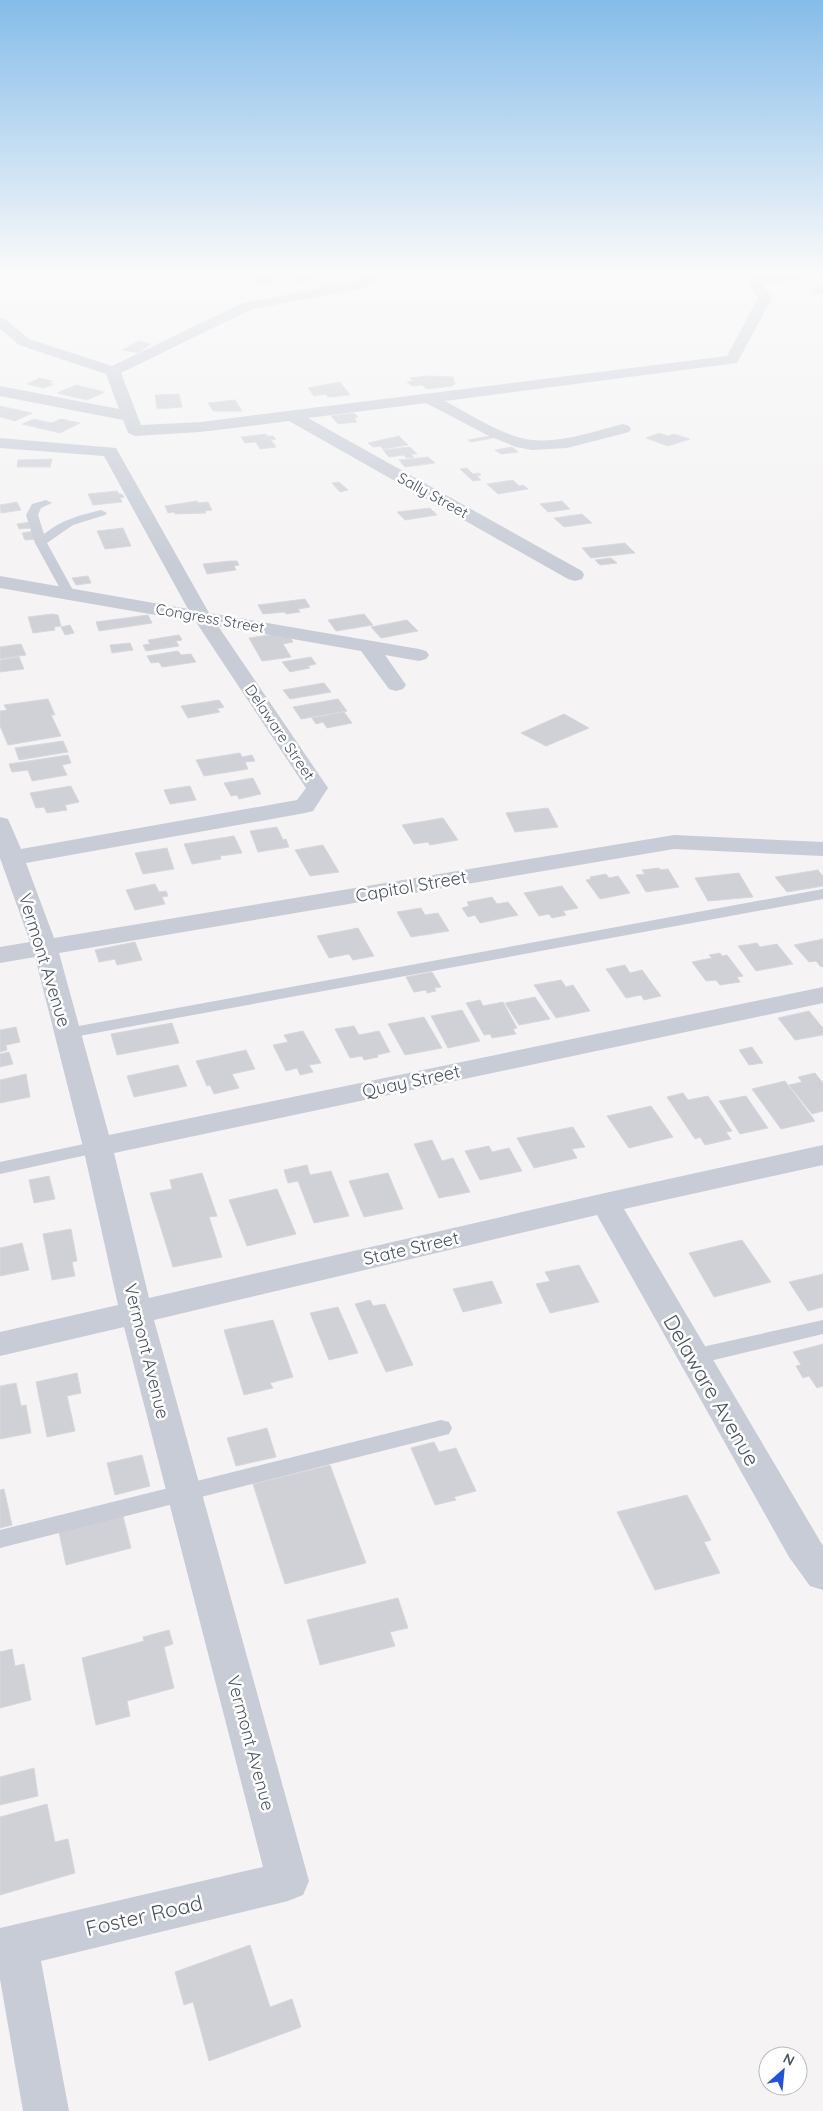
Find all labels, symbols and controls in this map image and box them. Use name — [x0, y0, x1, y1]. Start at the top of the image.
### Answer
street label: Sally Street — [394, 468, 472, 522]
street label: Congress Street — [154, 599, 266, 637]
street label: Delaware Street — [241, 681, 319, 783]
street label: Capitol Street — [354, 865, 468, 907]
street label: Vermont Avenue — [14, 890, 76, 1030]
street label: Quay Street — [360, 1059, 462, 1103]
street label: State Street — [361, 1226, 461, 1270]
street label: Vermont Avenue — [119, 1281, 175, 1421]
street label: Delaware Avenue — [658, 1310, 766, 1470]
street label: Vermont Avenue — [222, 1673, 280, 1813]
street label: Foster Road — [83, 1889, 205, 1941]
north arrow — [758, 2046, 808, 2096]
text: N — [780, 2049, 798, 2070]

